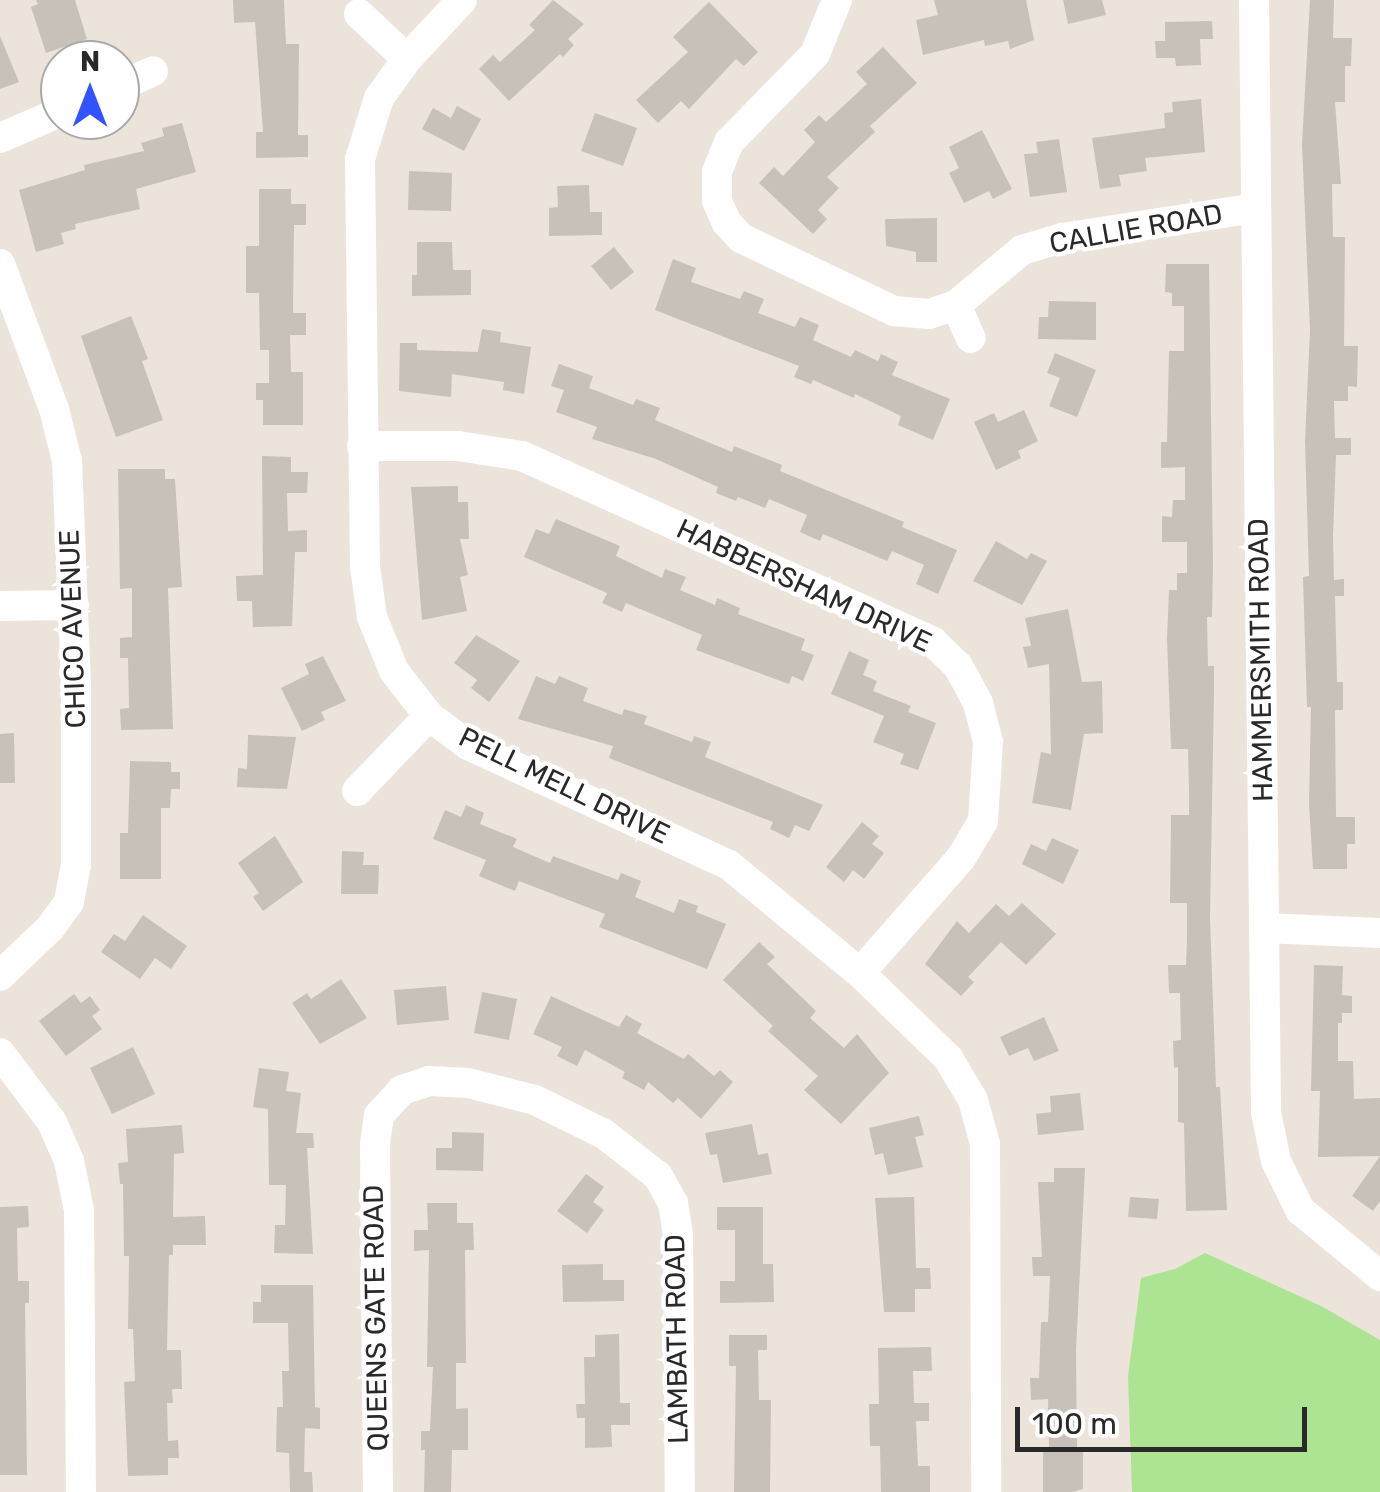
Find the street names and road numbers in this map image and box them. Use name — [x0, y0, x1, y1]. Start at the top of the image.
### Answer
street label: CALLIE ROAD — [1047, 197, 1225, 261]
street label: HABBERSHAM DRIVE — [671, 512, 937, 660]
street label: HAMMERSMITH ROAD — [1242, 518, 1280, 802]
street label: CHICO AVENUE — [53, 529, 93, 729]
street label: PELL MELL DRIVE — [453, 720, 675, 852]
street label: QUEENS GATE ROAD — [357, 1184, 395, 1452]
street label: LAMBATH ROAD — [658, 1234, 696, 1444]

